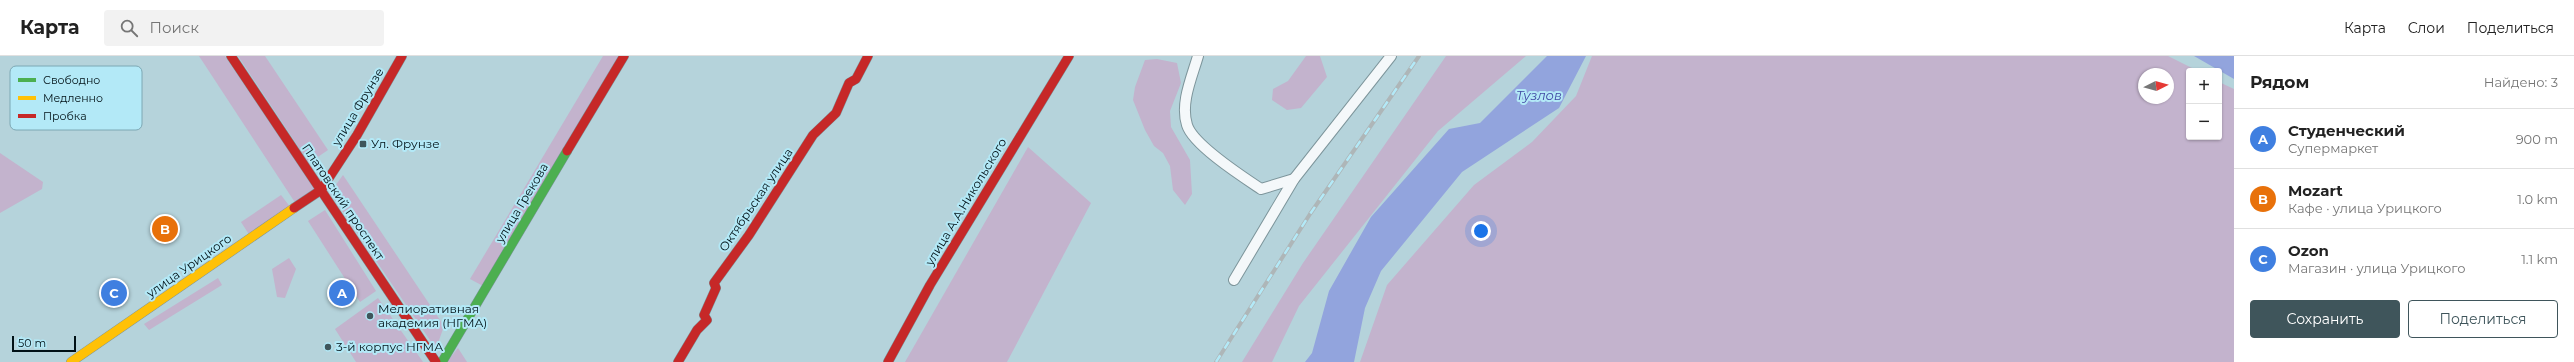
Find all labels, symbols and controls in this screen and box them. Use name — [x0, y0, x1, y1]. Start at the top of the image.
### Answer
search box — [104, 10, 384, 46]
text: Карта — [20, 16, 80, 39]
icon: search — [118, 17, 140, 39]
text: Поиск — [150, 18, 199, 37]
text: Карта — [2344, 19, 2386, 37]
text: Слои — [2408, 19, 2445, 37]
text: Поделиться — [2467, 19, 2554, 37]
street label: улица Фрунзе — [328, 65, 387, 149]
legend — [10, 66, 142, 130]
north arrow — [2138, 68, 2174, 104]
map controls — [2186, 68, 2222, 140]
button: + — [2186, 68, 2222, 104]
text: Рядом — [2250, 72, 2309, 92]
text: Свободно — [43, 73, 100, 87]
text: Найдено: 3 — [2484, 74, 2558, 90]
water label: Тузлов — [1516, 87, 1562, 103]
text: Медленно — [43, 91, 103, 105]
button: − — [2186, 104, 2222, 140]
text: Пробка — [43, 109, 87, 123]
text: Студенческий — [2288, 121, 2405, 140]
text: A — [2258, 131, 2268, 147]
text: 900 m — [2516, 131, 2558, 147]
street label: улица А.А.Никольского — [921, 135, 1010, 269]
place label: Ул. Фрунзе — [371, 136, 440, 151]
marker: Ул. Фрунзе — [358, 139, 368, 149]
text: Супермаркет — [2288, 140, 2378, 156]
street label: Платовский проспект — [299, 141, 388, 263]
street label: Октябрьская улица — [715, 145, 796, 254]
street label: улица Грекова — [491, 160, 551, 246]
text: Mozart — [2288, 181, 2343, 200]
text: B — [2258, 191, 2268, 207]
text: 1.0 km — [2517, 191, 2558, 207]
text: Кафе · улица Урицкого — [2288, 200, 2442, 216]
pin: B — [152, 214, 178, 244]
your location — [1471, 221, 1491, 241]
street label: улица Урицкого — [142, 230, 234, 301]
text: Ozon — [2288, 241, 2329, 260]
text: C — [2258, 251, 2268, 267]
text: 1.1 km — [2521, 251, 2558, 267]
text: Магазин · улица Урицкого — [2288, 260, 2465, 276]
pin: C — [101, 278, 127, 308]
pin: A — [329, 278, 355, 308]
button: Сохранить — [2250, 300, 2400, 338]
button: Поделиться — [2408, 300, 2558, 338]
place label: Мелиоративная академия (НГМА) — [378, 301, 487, 330]
marker: Мелиоративная академия (НГМА) — [365, 311, 375, 321]
scale bar — [12, 334, 76, 353]
text: 50 m — [18, 336, 46, 350]
place label: 3-й корпус НГМА — [336, 339, 443, 354]
marker: 3-й корпус НГМА — [323, 342, 333, 352]

